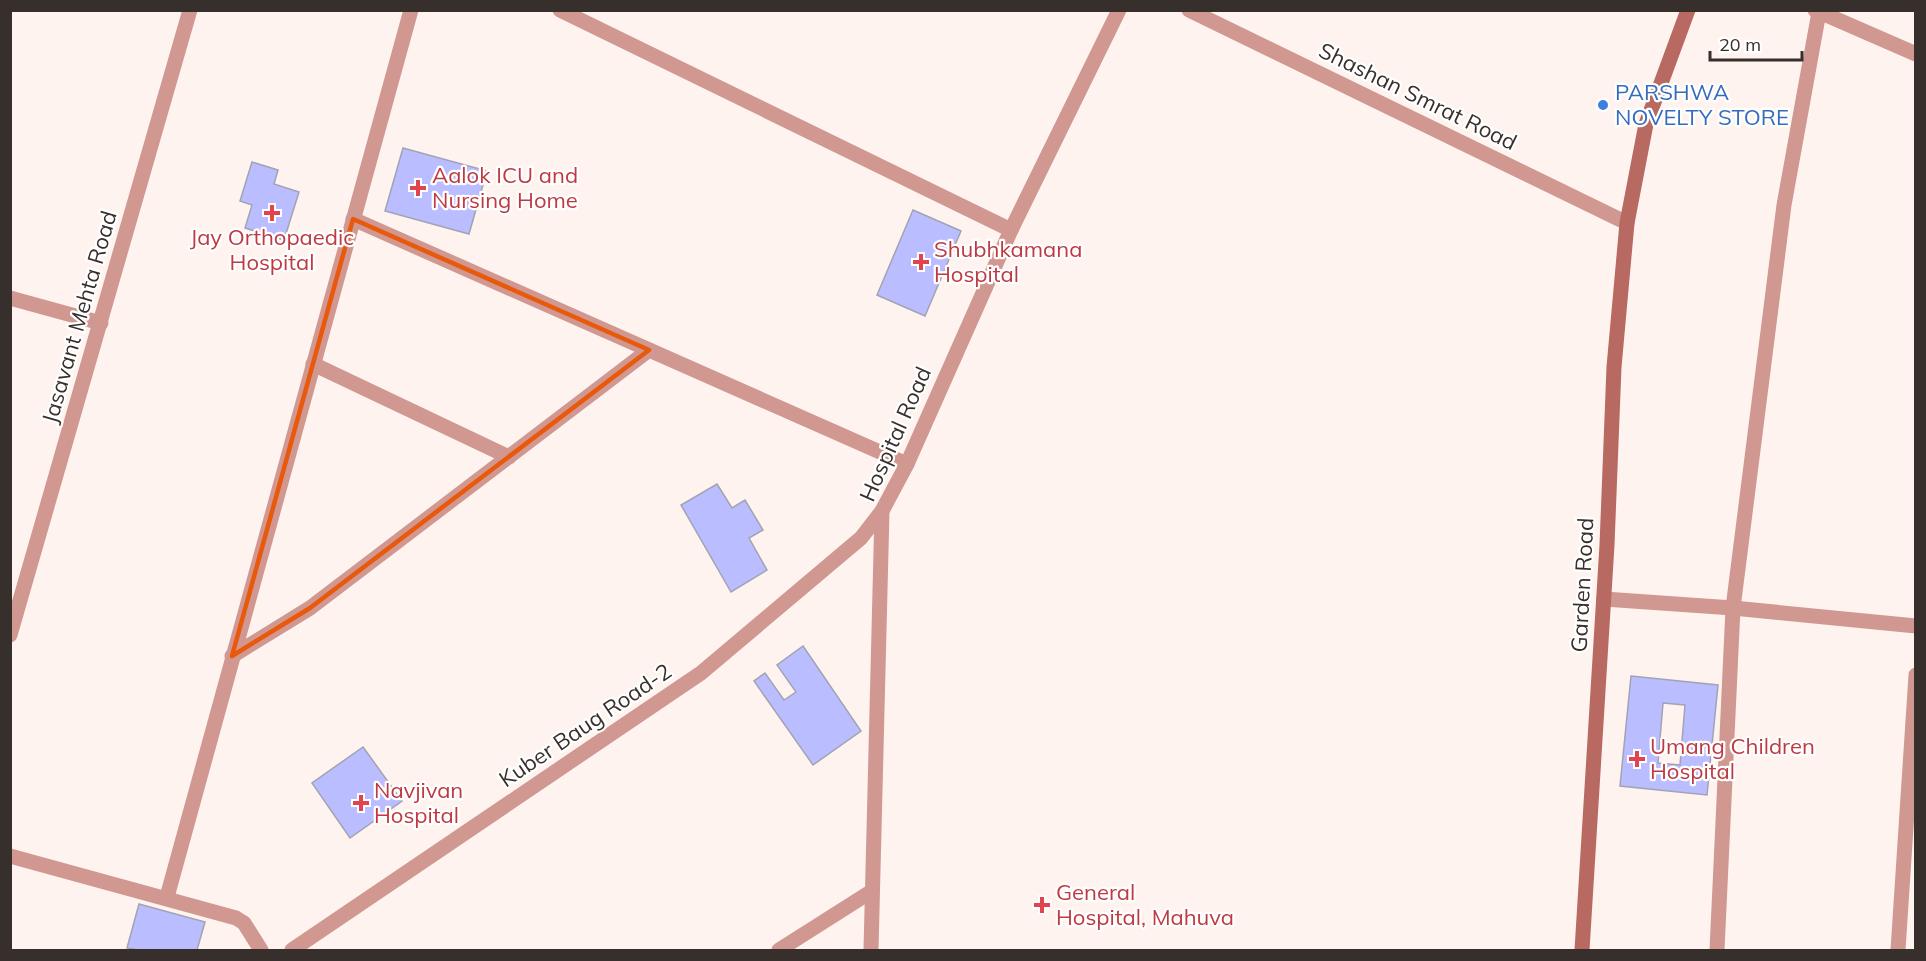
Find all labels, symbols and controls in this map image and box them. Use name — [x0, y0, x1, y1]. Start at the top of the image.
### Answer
scale bar — [1710, 24, 1802, 62]
text: 20 m — [1719, 33, 1761, 56]
street label: Shashan Smrat Road — [1314, 36, 1522, 156]
place label: PARSHWA NOVELTY STORE — [1615, 78, 1789, 131]
marker: PARSHWA NOVELTY STORE — [1596, 98, 1610, 112]
place label: Aalok ICU and Nursing Home — [432, 161, 578, 214]
marker: Aalok ICU and Nursing Home — [409, 179, 427, 197]
marker: Jay Orthopaedic Hospital — [263, 204, 281, 222]
street label: Jasavant Mehta Road — [35, 208, 123, 426]
place label: Jay Orthopaedic Hospital — [190, 223, 354, 276]
place label: Shubhkamana Hospital — [934, 235, 1082, 288]
marker: Shubhkamana Hospital — [912, 253, 930, 271]
street label: Hospital Road — [853, 362, 937, 506]
street label: Garden Road — [1564, 517, 1600, 653]
street label: Kuber Baug Road-2 — [494, 657, 676, 793]
place label: Umang Children Hospital — [1650, 732, 1815, 785]
marker: Umang Children Hospital — [1628, 750, 1646, 768]
place label: Navjivan Hospital — [374, 776, 463, 829]
marker: Navjivan Hospital — [352, 794, 370, 812]
place label: General Hospital, Mahuva — [1056, 878, 1234, 931]
marker: General Hospital, Mahuva — [1033, 896, 1051, 914]

